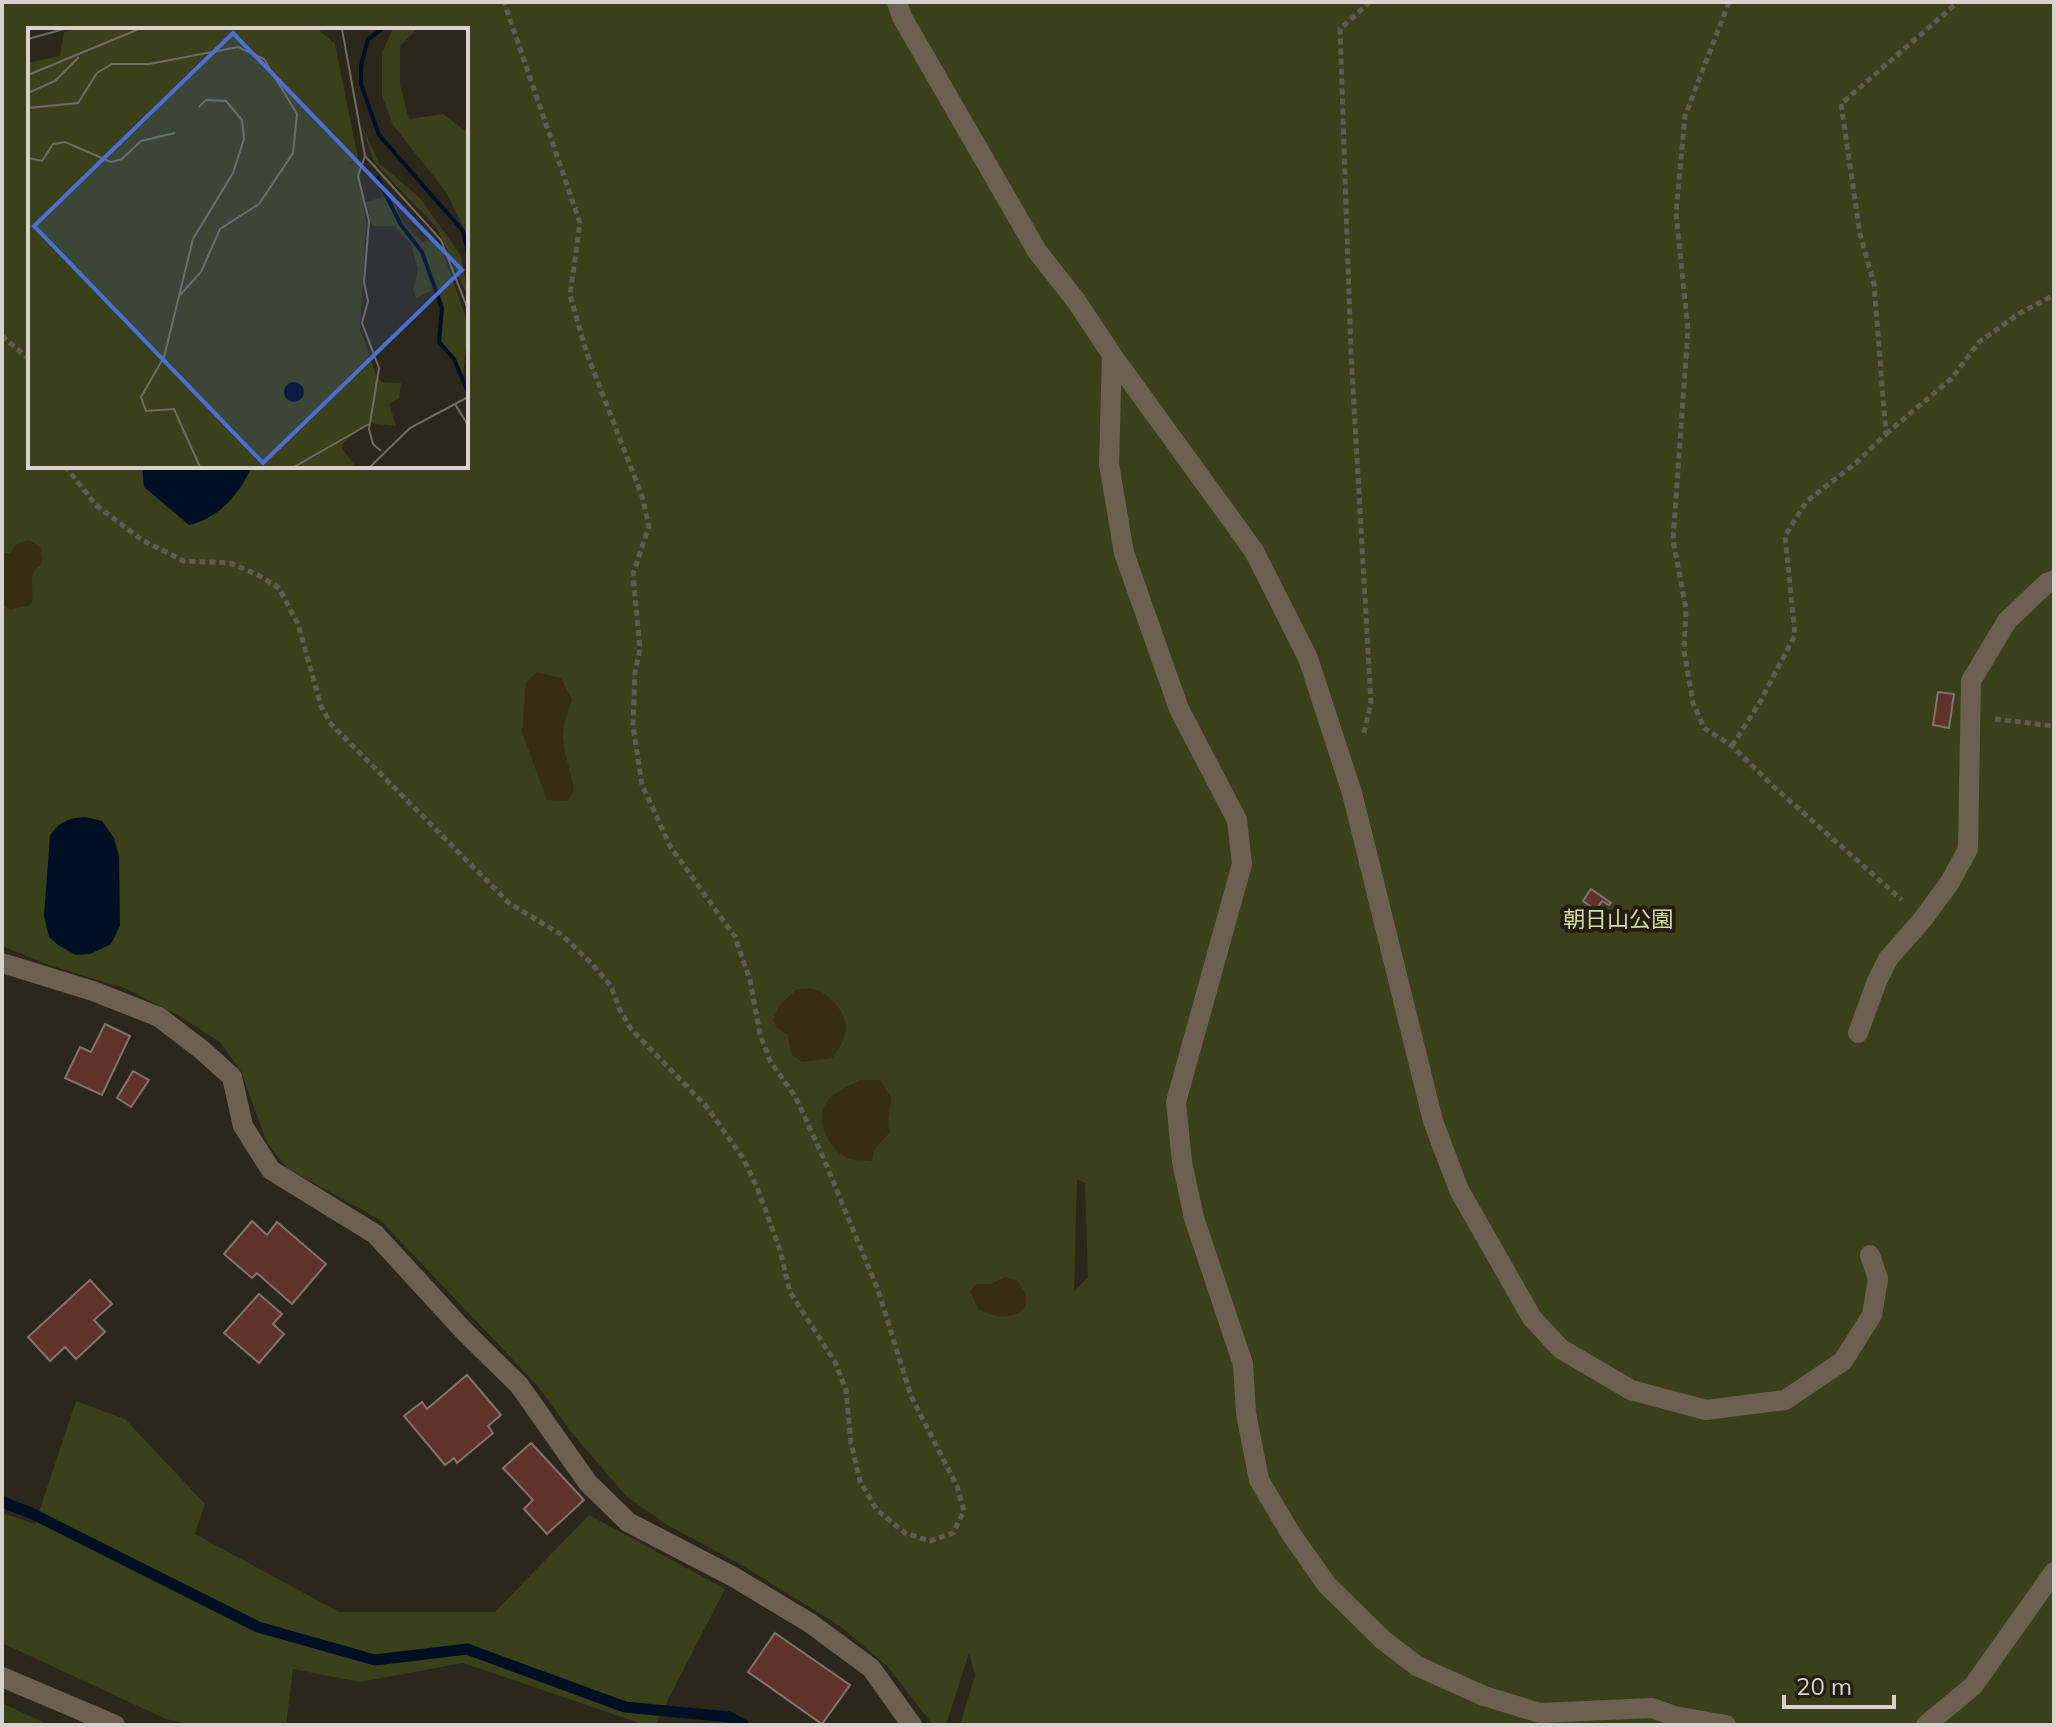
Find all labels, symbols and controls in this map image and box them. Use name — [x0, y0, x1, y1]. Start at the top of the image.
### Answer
inset map — [28, 28, 468, 468]
park label: 朝日山公園 — [1563, 905, 1673, 933]
scale bar — [1784, 1659, 1894, 1709]
text: 20 m — [1796, 1671, 1852, 1701]

